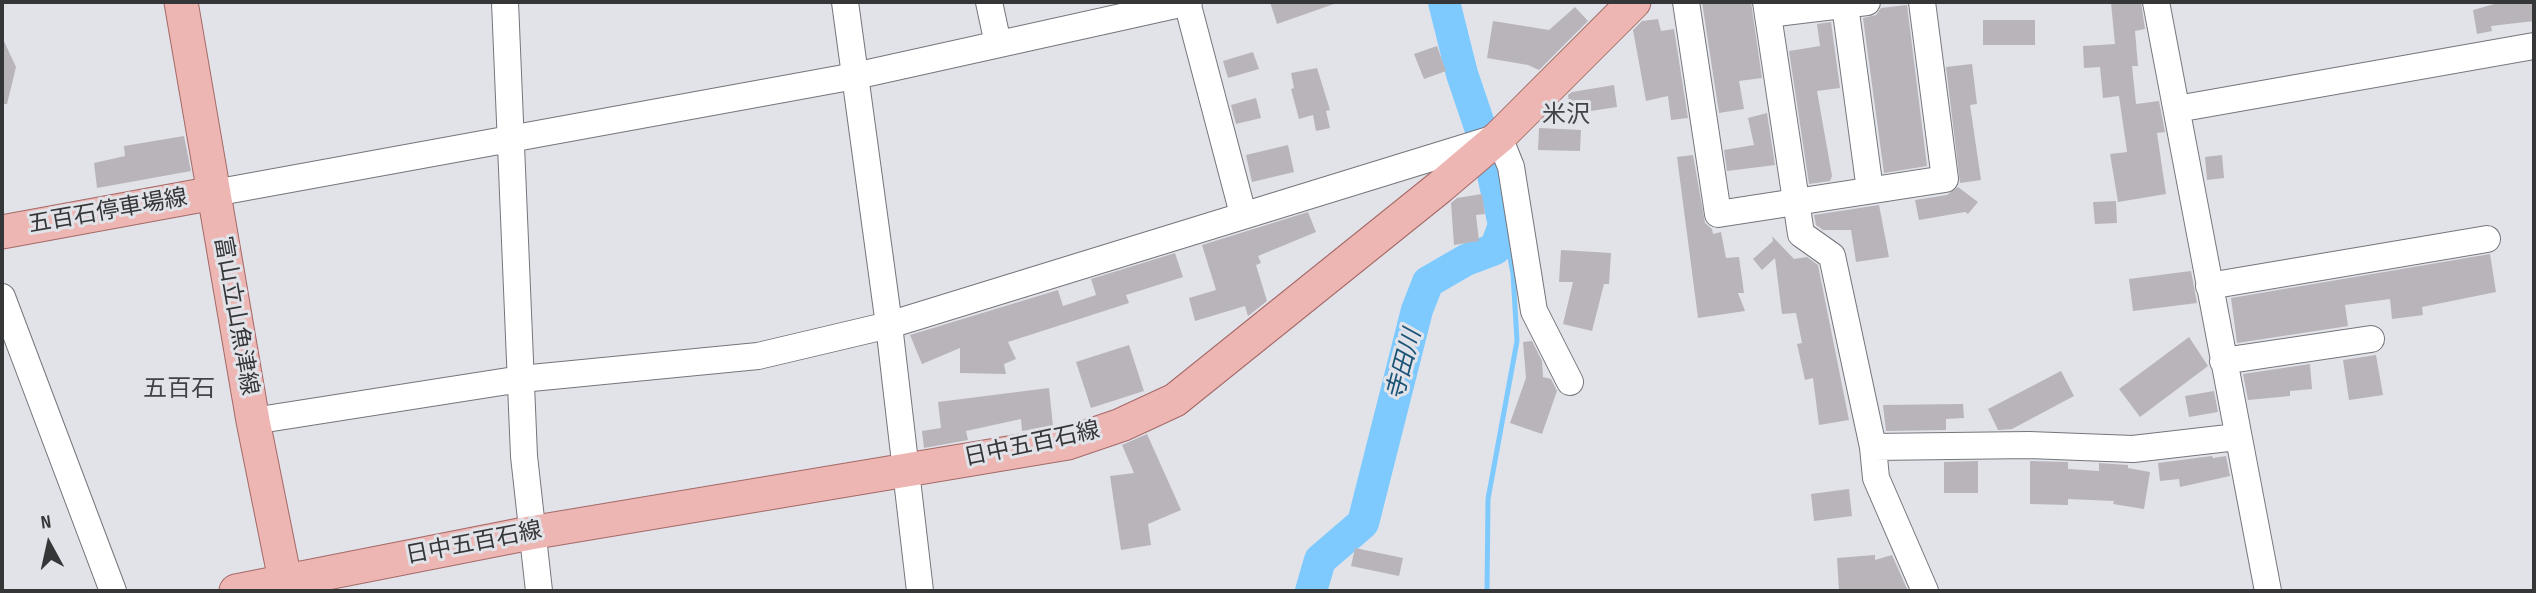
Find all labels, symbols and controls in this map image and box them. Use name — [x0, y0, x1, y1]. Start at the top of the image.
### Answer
district label: 米沢 — [1542, 102, 1590, 130]
street label: 五百石停車場線 — [26, 184, 190, 240]
street label: 富山立山魚津線 — [207, 234, 263, 398]
water label: 寺田川 — [1382, 326, 1428, 404]
district label: 五百石 — [143, 376, 215, 404]
street label: 日中五百石線 — [962, 417, 1102, 473]
north arrow — [14, 509, 84, 579]
text: N — [39, 511, 53, 535]
street label: 日中五百石線 — [404, 517, 544, 571]

